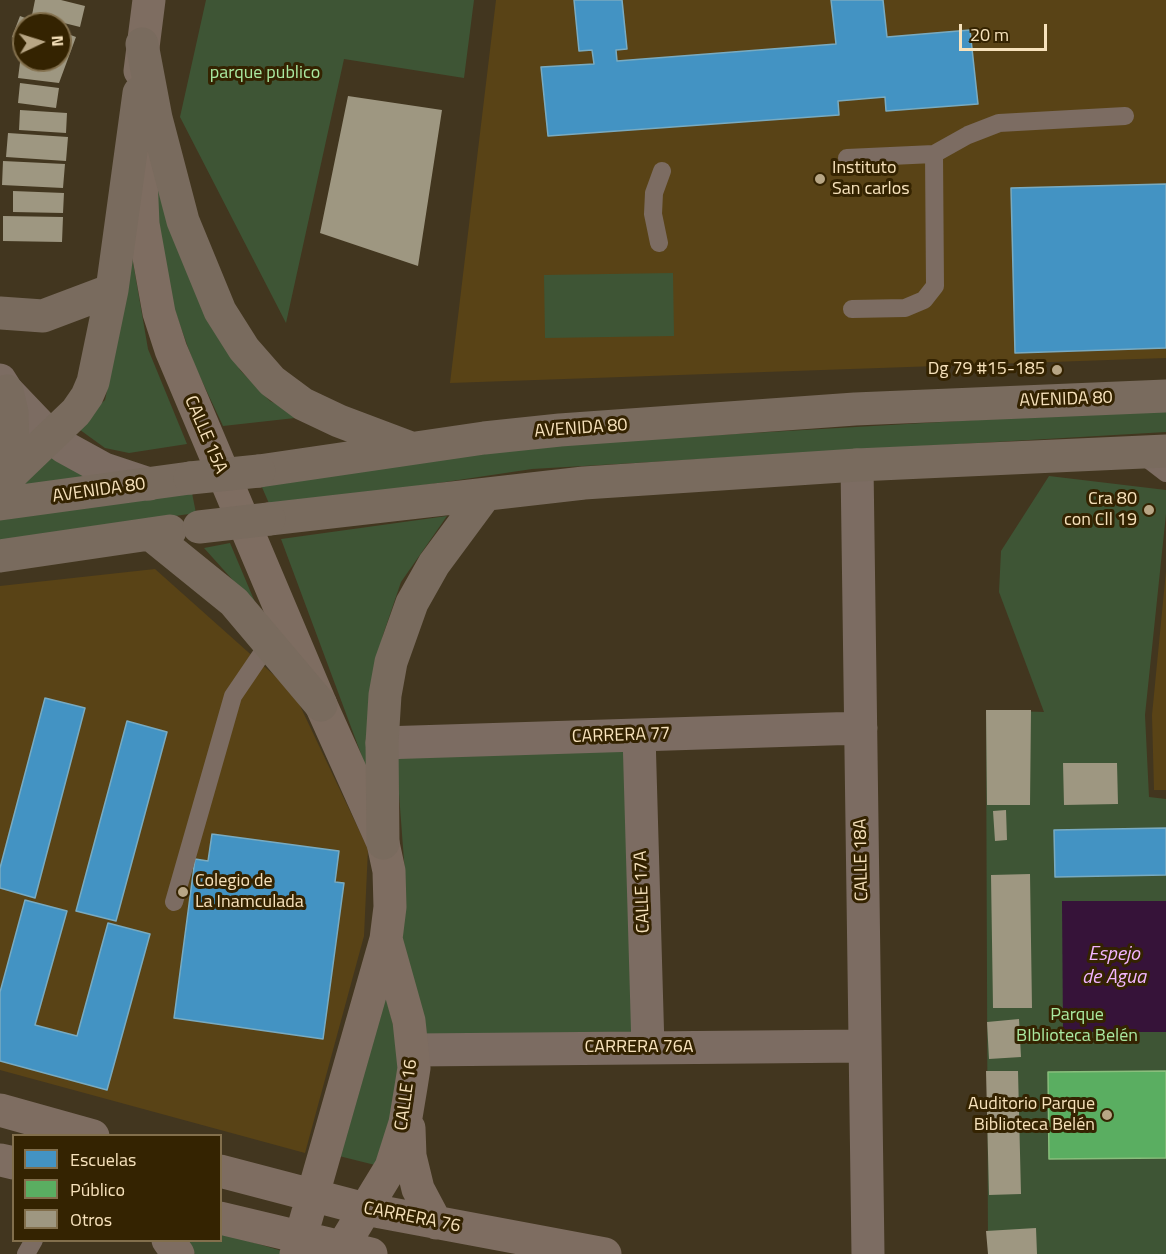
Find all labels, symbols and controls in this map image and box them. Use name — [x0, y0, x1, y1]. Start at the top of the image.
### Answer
north arrow — [12, 12, 72, 72]
scale bar — [962, 12, 1050, 50]
text: 20 m — [970, 21, 1009, 48]
text: N — [46, 35, 70, 47]
park label: parque publico — [210, 63, 320, 85]
place label: Instituto San carlos — [832, 158, 910, 201]
marker: Instituto San carlos — [813, 172, 827, 186]
place label: Dg 79 #15-185 — [928, 359, 1045, 381]
marker: Dg 79 #15-185 — [1050, 363, 1064, 377]
street label: AVENIDA 80 — [1019, 388, 1113, 412]
street label: CALLE 15A — [179, 393, 231, 477]
street label: AVENIDA 80 — [534, 415, 628, 443]
street label: AVENIDA 80 — [51, 474, 147, 508]
place label: Cra 80 con Cll 19 — [1064, 489, 1137, 532]
marker: Cra 80 con Cll 19 — [1142, 503, 1156, 517]
street label: CARRERA 77 — [571, 723, 671, 749]
street label: CALLE 18A — [850, 819, 874, 901]
street label: CALLE 17A — [631, 850, 655, 934]
place label: Colegio de La Inamculada — [195, 871, 304, 914]
marker: Colegio de La Inamculada — [176, 885, 190, 899]
water label: Espejo de Agua — [1082, 943, 1146, 990]
park label: Parque BIblioteca Belén — [1016, 1005, 1138, 1048]
street label: CARRERA 76A — [584, 1037, 694, 1059]
street label: CALLE 16 — [391, 1058, 423, 1132]
place label: Auditorio Parque Biblioteca Belén — [968, 1094, 1095, 1136]
marker: Auditorio Parque Biblioteca Belén — [1100, 1108, 1114, 1122]
legend — [12, 1134, 222, 1242]
text: Escuelas — [70, 1146, 136, 1173]
text: Público — [70, 1176, 125, 1203]
street label: CARRERA 76 — [362, 1198, 462, 1238]
text: Otros — [70, 1206, 112, 1233]

